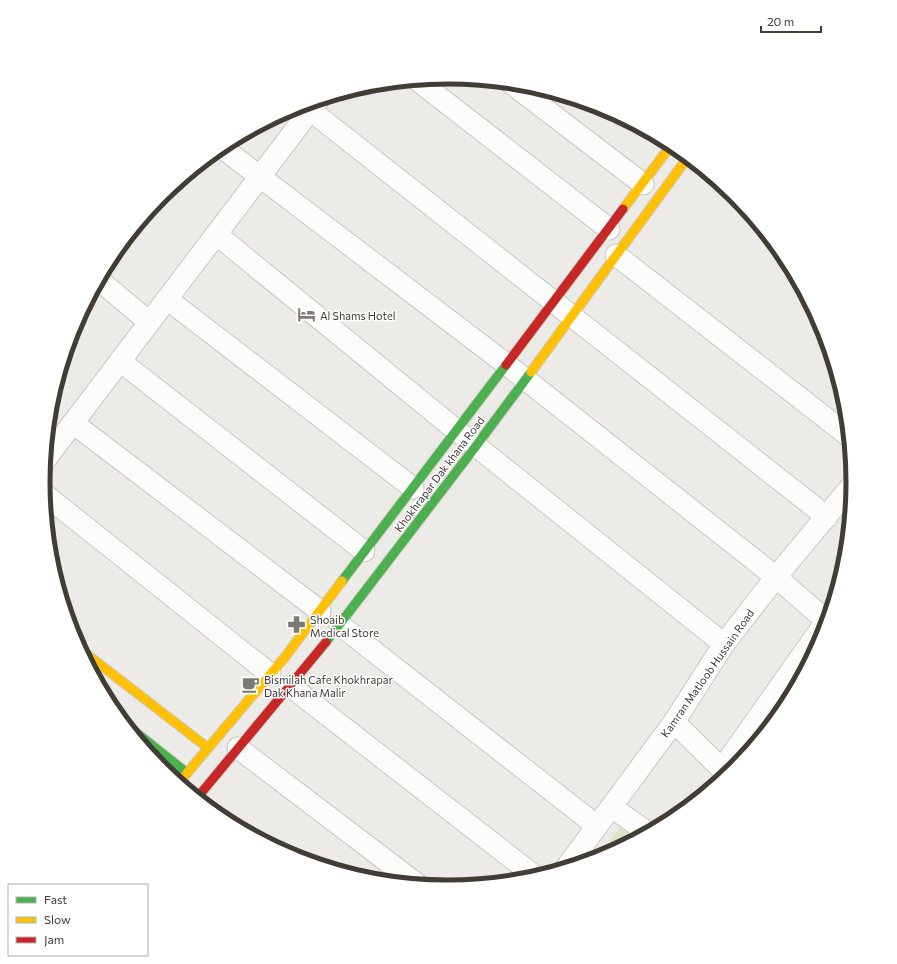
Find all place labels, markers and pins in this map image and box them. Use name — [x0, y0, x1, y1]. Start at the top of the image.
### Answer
hotel icon: Al Shams Hotel — [297, 305, 317, 325]
place label: Al Shams Hotel — [320, 309, 395, 322]
place label: Shoaib Medical Store — [310, 613, 379, 639]
pharmacy icon: Shoaib Medical Store — [287, 615, 307, 635]
place label: Bismilah Cafe Khokhrapar Dak Khana Malir — [264, 673, 393, 699]
cafe icon: Bismilah Cafe Khokhrapar Dak Khana Malir — [241, 675, 261, 695]

